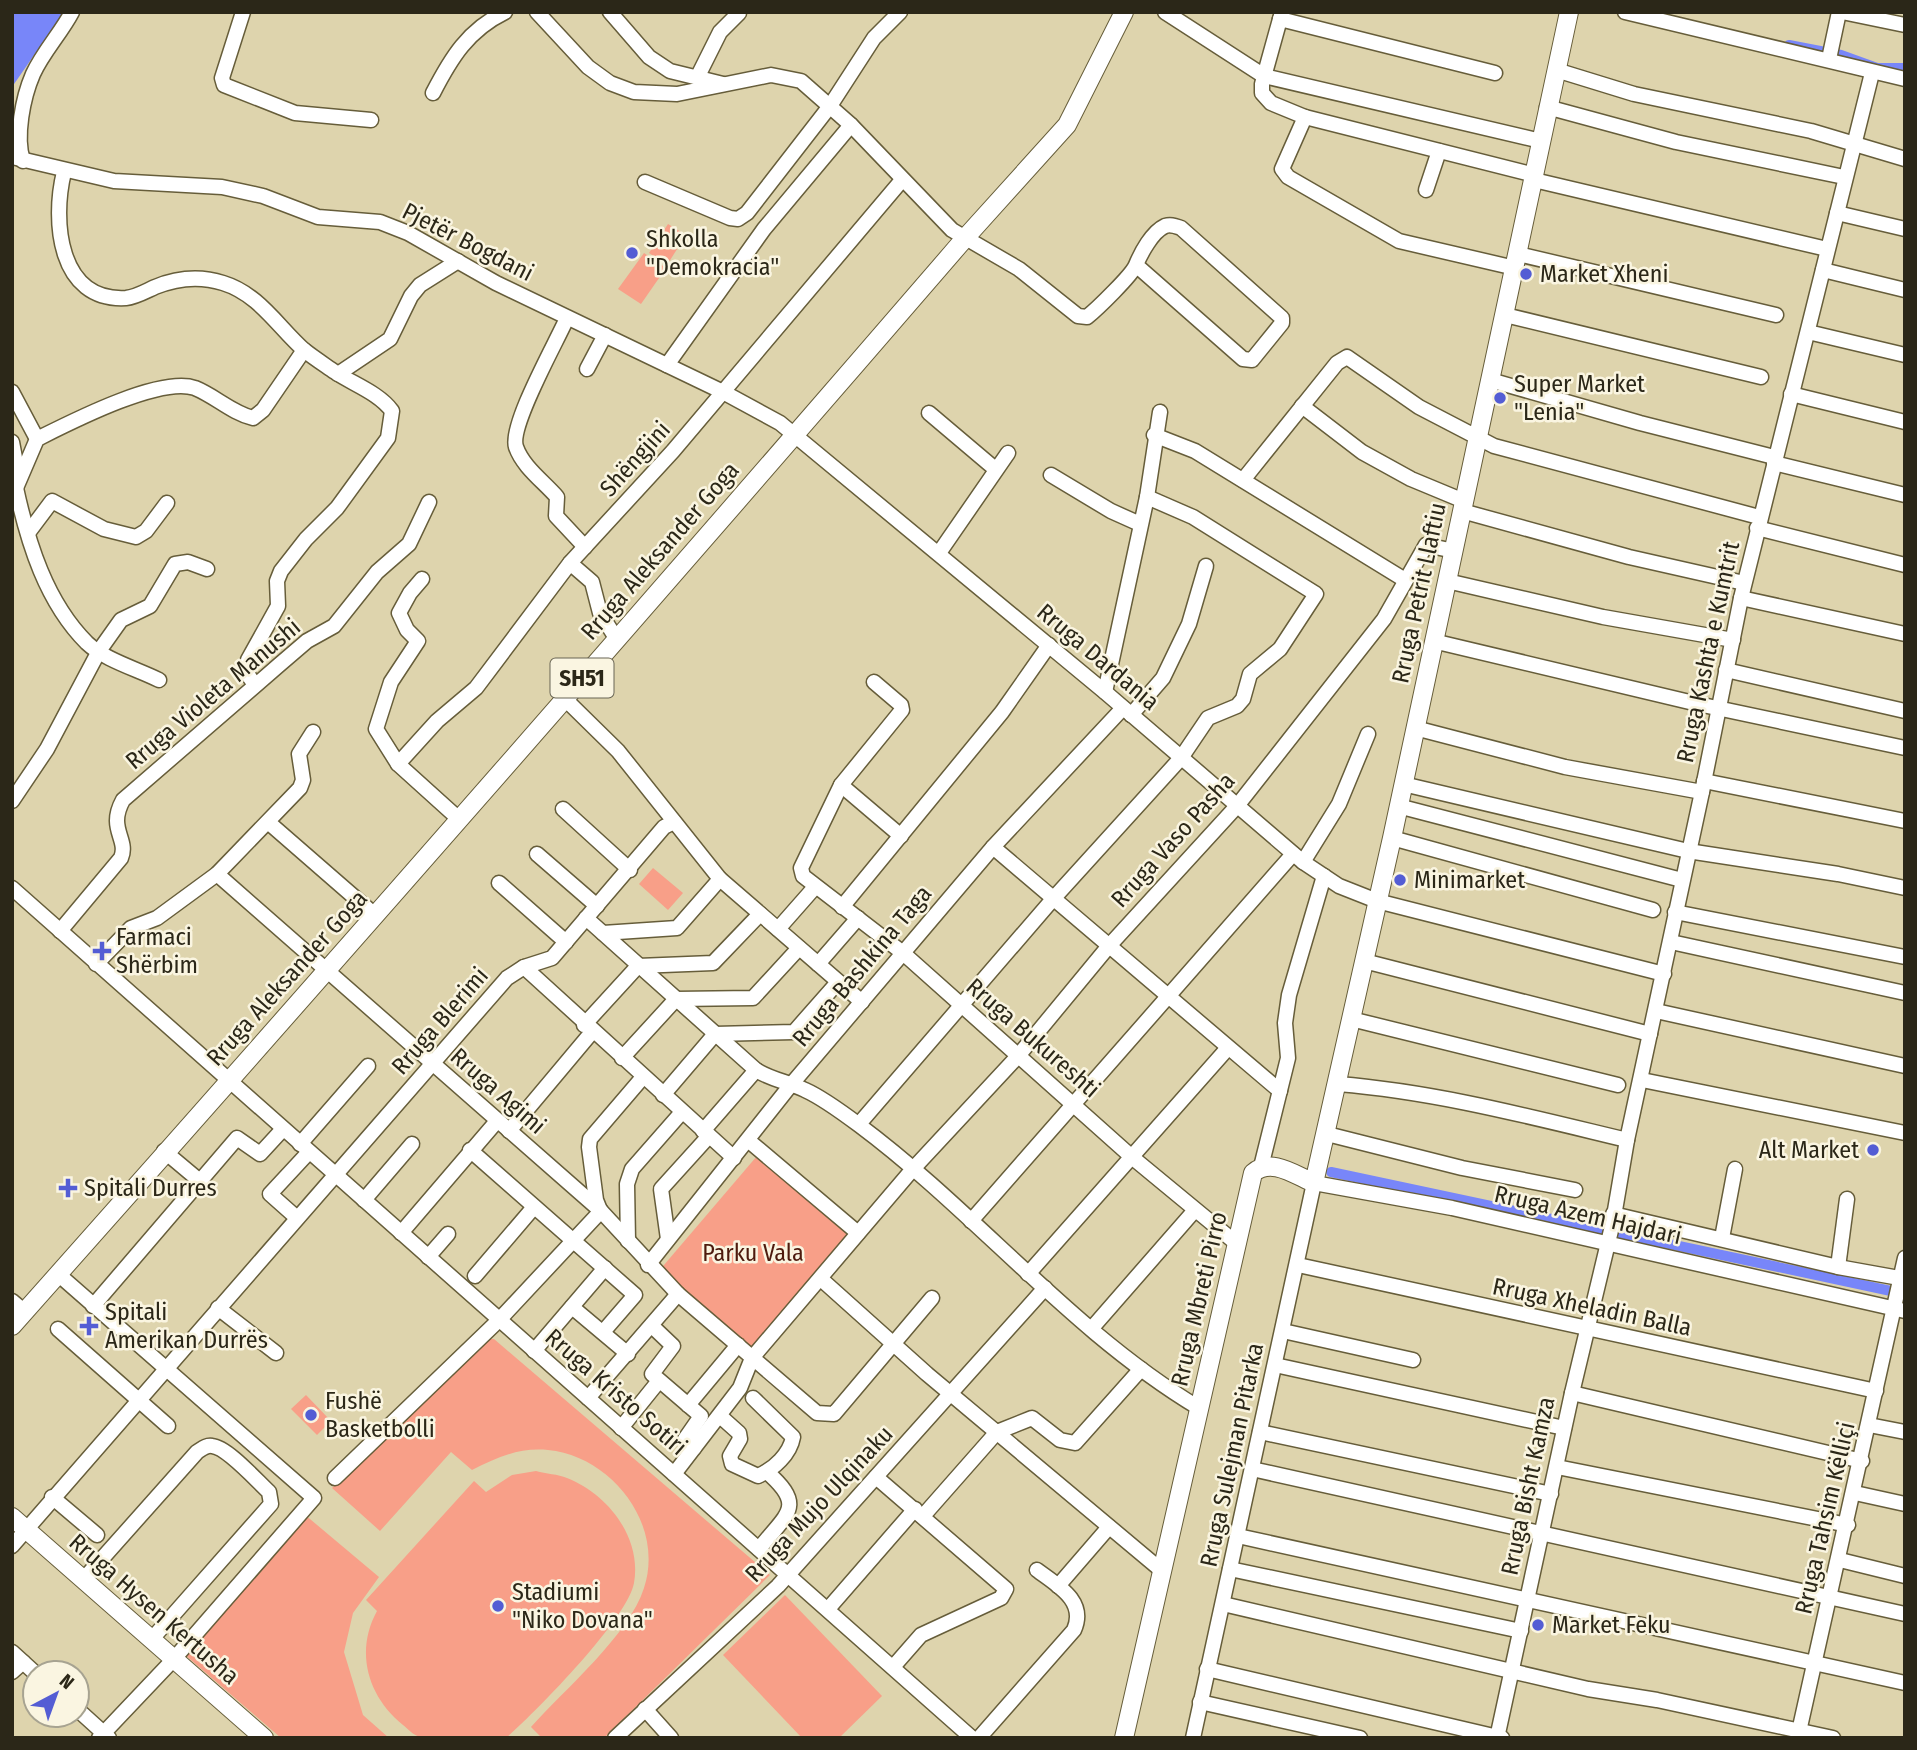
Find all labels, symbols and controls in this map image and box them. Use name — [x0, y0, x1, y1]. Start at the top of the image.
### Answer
street label: Pjetër Bogdani — [398, 197, 538, 287]
place label: Shkolla "Demokracia" — [646, 225, 779, 281]
marker: Shkolla "Demokracia" — [624, 245, 640, 261]
place label: Market Xheni — [1540, 260, 1668, 288]
marker: Market Xheni — [1518, 266, 1534, 282]
place label: Super Market "Lenia" — [1514, 370, 1645, 426]
marker: Super Market "Lenia" — [1492, 390, 1508, 406]
street label: Shëngjini — [594, 416, 676, 502]
street label: Rruga Aleksander Goga — [575, 456, 745, 646]
street label: Rruga Petrit Llaftiu — [1386, 500, 1452, 686]
street label: Rruga Kashta e Kumtrit — [1671, 539, 1745, 765]
street label: Rruga Dardania — [1031, 598, 1165, 716]
street label: Rruga Violeta Manushi — [120, 613, 306, 775]
road number: SH51 — [550, 658, 614, 698]
street label: Rruga Vaso Pasha — [1105, 767, 1241, 913]
place label: Minimarket — [1414, 866, 1525, 894]
marker: Minimarket — [1392, 872, 1408, 888]
street label: Rruga Bashkina Taga — [787, 880, 937, 1052]
street label: Rruga Aleksander Goga — [201, 885, 373, 1071]
place label: Farmaci Shërbim — [116, 923, 198, 979]
marker: Farmaci Shërbim — [94, 943, 110, 959]
street label: Rruga Blerimi — [386, 962, 494, 1080]
street label: Rruga Bukureshti — [960, 972, 1106, 1104]
street label: Rruga Agimi — [445, 1042, 551, 1140]
place label: Alt Market — [1759, 1136, 1859, 1164]
marker: Alt Market — [1865, 1142, 1881, 1158]
place label: Spitali Durres — [84, 1174, 217, 1202]
marker: Spitali Durres — [58, 1178, 78, 1198]
street label: Rruga Azem Hajdari — [1492, 1180, 1684, 1250]
street label: Rruga Mbreti Pirro — [1165, 1209, 1233, 1389]
park label: Parku Vala — [702, 1239, 804, 1267]
street label: Rruga Xheladin Balla — [1490, 1272, 1694, 1342]
place label: Spitali Amerikan Durrës — [105, 1298, 268, 1354]
marker: Spitali Amerikan Durrës — [79, 1316, 99, 1336]
street label: Rruga Kristo Sotiri — [540, 1323, 692, 1461]
street label: Rruga Sulejman Pitarka — [1195, 1340, 1269, 1570]
place label: Fushë Basketbolli — [325, 1387, 435, 1443]
street label: Rruga Bisht Kamza — [1495, 1394, 1561, 1578]
marker: Fushë Basketbolli — [303, 1407, 319, 1423]
street label: Rruga Tahsim Këlliçi — [1789, 1419, 1861, 1617]
street label: Rruga Mujo Ulqinaku — [739, 1420, 899, 1588]
street label: Rruga Hysen Kertusha — [64, 1528, 244, 1690]
place label: Stadiumi "Niko Dovana" — [512, 1578, 653, 1634]
marker: Stadiumi "Niko Dovana" — [490, 1598, 506, 1614]
place label: Market Feku — [1552, 1611, 1671, 1639]
marker: Market Feku — [1530, 1617, 1546, 1633]
north arrow — [21, 1659, 91, 1729]
text: N — [55, 1669, 79, 1694]

